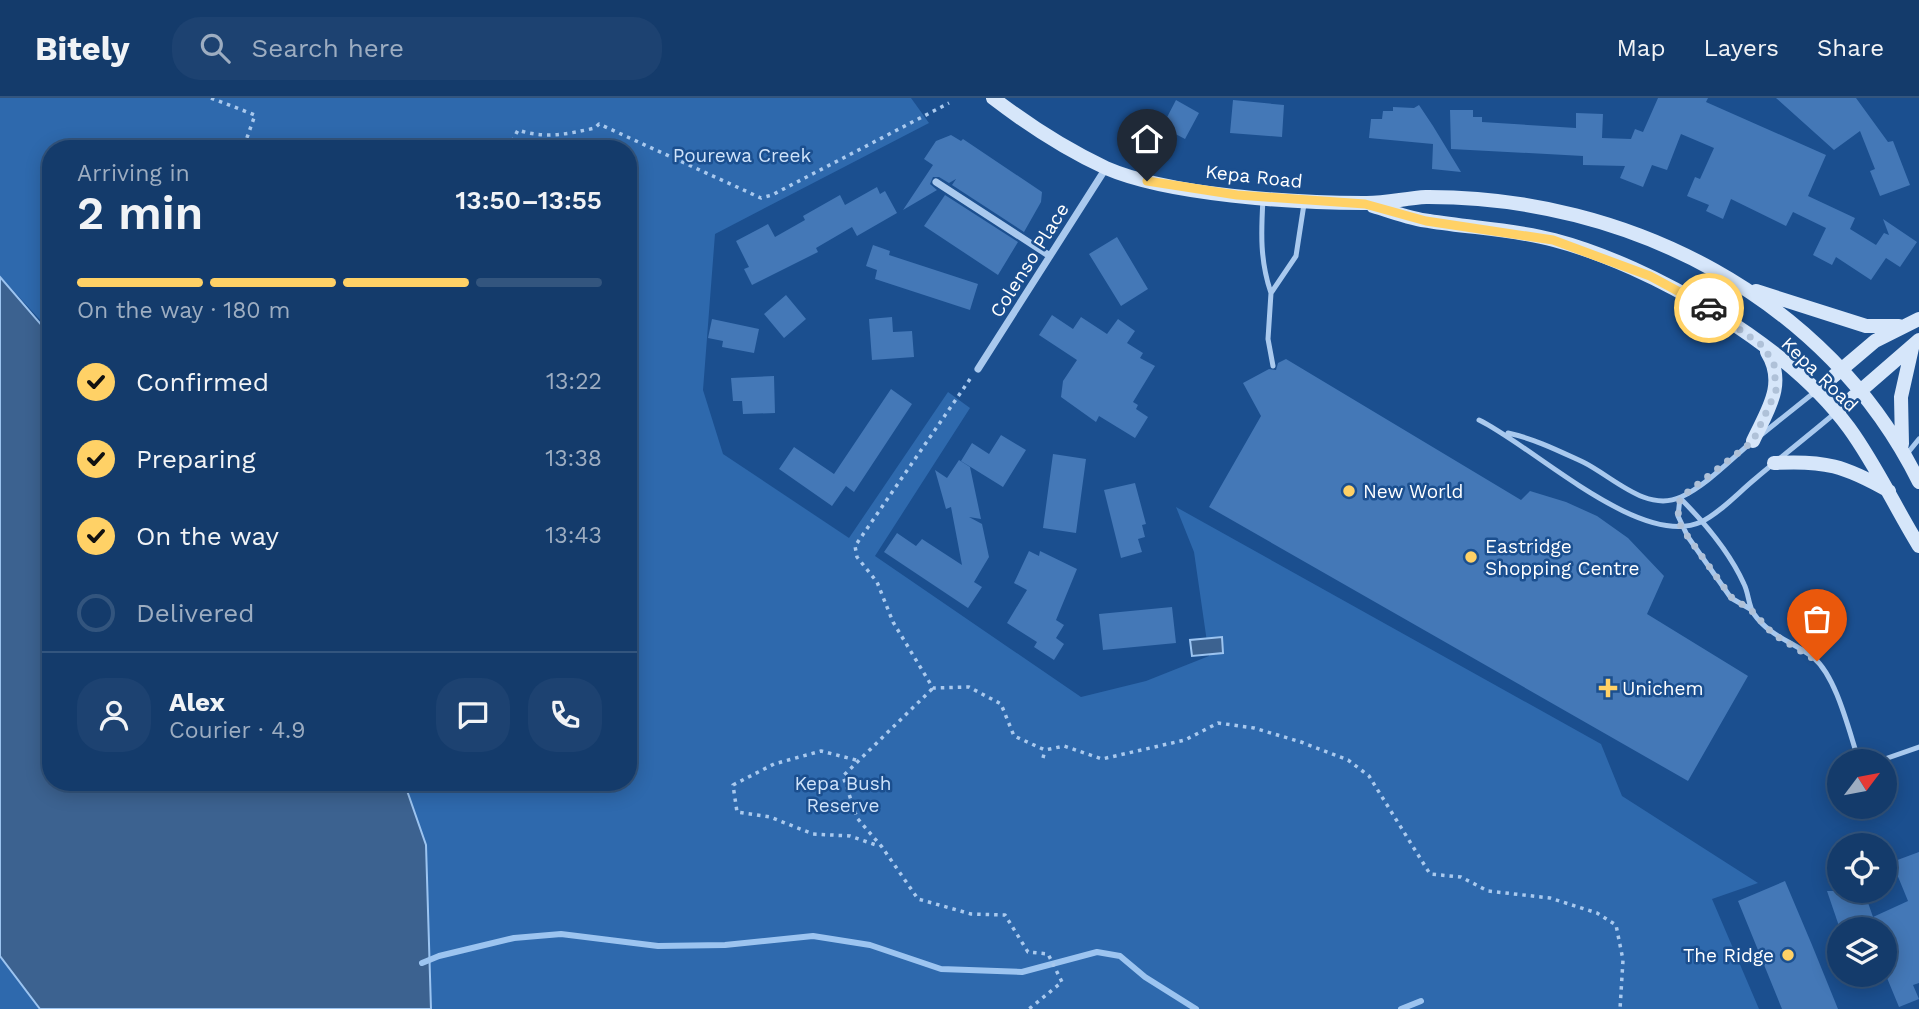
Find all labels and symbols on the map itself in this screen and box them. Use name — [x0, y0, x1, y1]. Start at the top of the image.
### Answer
pin — [1117, 109, 1177, 181]
park label: Pourewa Creek — [673, 144, 811, 167]
street label: Kepa Road — [1204, 160, 1304, 193]
street label: Colenso Place — [985, 199, 1074, 322]
courier — [1674, 273, 1744, 343]
street label: Kepa Road — [1777, 332, 1863, 417]
place label: New World — [1363, 480, 1464, 503]
marker: New World — [1341, 483, 1357, 499]
place label: Eastridge Shopping Centre — [1485, 535, 1640, 580]
marker: Eastridge Shopping Centre — [1463, 549, 1479, 565]
pin — [1787, 589, 1847, 661]
place label: Unichem — [1622, 677, 1704, 700]
marker: Unichem — [1600, 680, 1616, 696]
north arrow — [1827, 749, 1897, 819]
park label: Kepa Bush Reserve — [794, 772, 892, 817]
place label: The Ridge — [1683, 944, 1774, 967]
marker: The Ridge — [1780, 947, 1796, 963]

